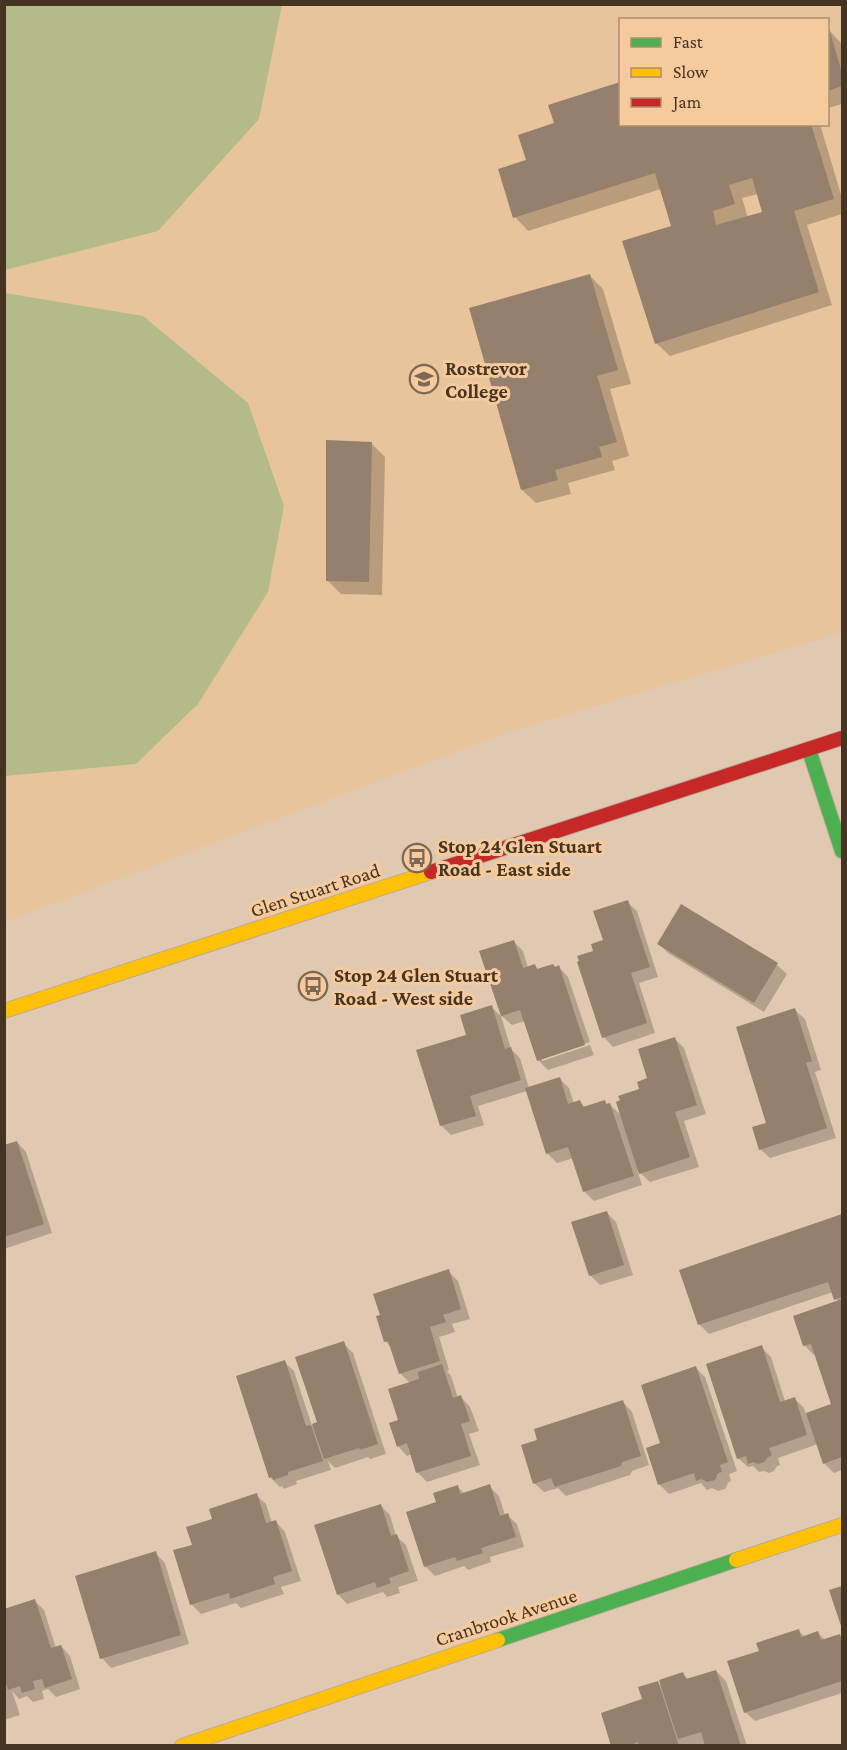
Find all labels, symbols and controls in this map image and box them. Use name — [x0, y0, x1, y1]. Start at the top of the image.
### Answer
legend — [619, 18, 829, 126]
text: Fast — [673, 32, 704, 52]
text: Slow — [673, 62, 709, 82]
text: Jam — [671, 92, 702, 112]
place label: Rostrevor College — [445, 357, 527, 402]
school or university icon: Rostrevor College — [408, 363, 440, 395]
place label: Stop 24 Glen Stuart Road - East side — [438, 835, 603, 880]
bus stop icon: Stop 24 Glen Stuart Road - East side — [401, 842, 433, 874]
street label: Glen Stuart Road — [247, 859, 383, 921]
place label: Stop 24 Glen Stuart Road - West side — [334, 964, 499, 1009]
bus stop icon: Stop 24 Glen Stuart Road - West side — [297, 970, 329, 1002]
street label: Cranbrook Avenue — [432, 1584, 580, 1650]

